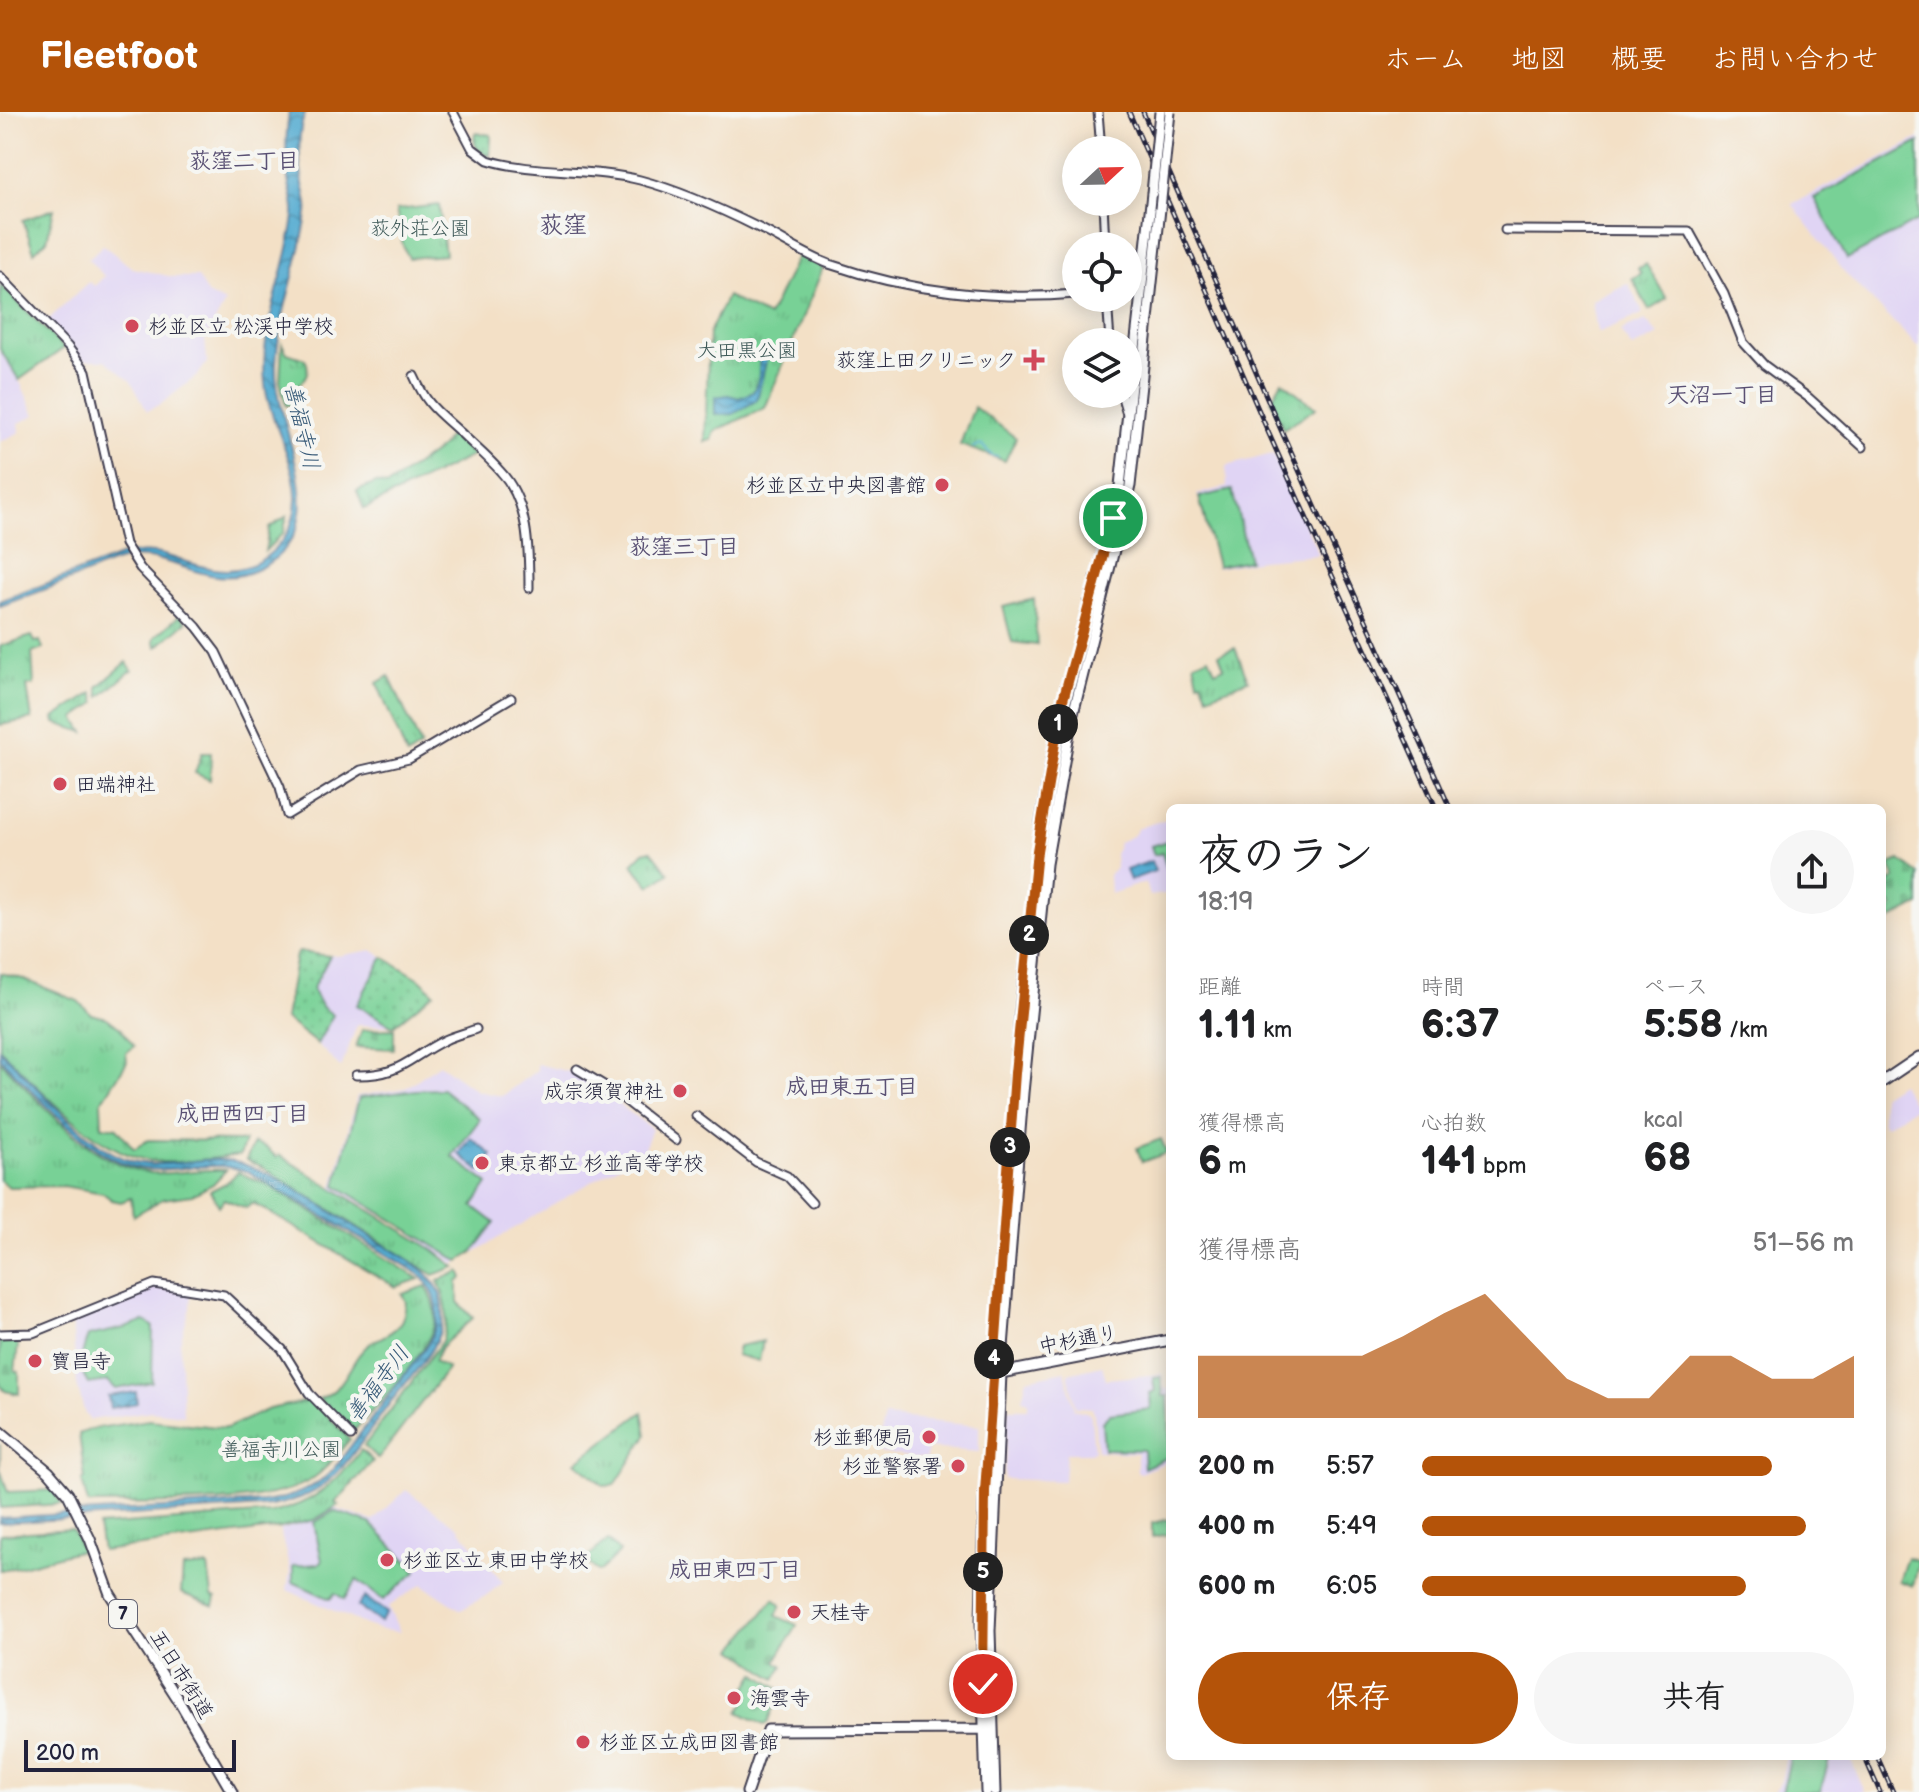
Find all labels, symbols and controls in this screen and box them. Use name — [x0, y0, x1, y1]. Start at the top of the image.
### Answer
text: Fleetfoot — [40, 34, 198, 79]
text: ホーム — [1384, 43, 1467, 76]
text: 地図 — [1511, 43, 1567, 76]
text: 概要 — [1611, 43, 1667, 76]
text: お問い合わせ — [1711, 43, 1879, 76]
north arrow — [1062, 136, 1142, 216]
map controls — [1062, 136, 1142, 408]
district label: 荻窪二丁目 — [189, 148, 299, 175]
district label: 荻窪 — [539, 211, 587, 240]
park label: 荻外荘公園 — [370, 217, 470, 241]
button: locate — [1062, 232, 1142, 312]
place label: 杉並区立 松渓中学校 — [148, 315, 333, 339]
marker: 杉並区立 松渓中学校 — [123, 317, 141, 335]
button: layers — [1062, 328, 1142, 408]
park label: 大田黒公園 — [697, 339, 797, 363]
place label: 荻窪上田クリニック — [836, 349, 1016, 373]
marker: 荻窪上田クリニック — [1023, 349, 1045, 371]
water label: 善福寺川 — [278, 380, 325, 472]
district label: 天沼一丁目 — [1667, 382, 1777, 409]
place label: 杉並区立中央図書館 — [746, 474, 926, 498]
marker: 杉並区立中央図書館 — [933, 476, 951, 494]
pin — [1079, 484, 1147, 552]
icon: arrive — [1091, 496, 1135, 540]
district label: 荻窪三丁目 — [629, 534, 739, 561]
pin: 1 — [1038, 704, 1078, 744]
text: 1 — [1053, 710, 1063, 737]
place label: 田端神社 — [76, 773, 156, 797]
marker: 田端神社 — [51, 775, 69, 793]
text: 夜のラン — [1198, 830, 1374, 883]
button: share — [1770, 830, 1854, 914]
text: 18:19 — [1198, 887, 1254, 918]
pin: 2 — [1009, 915, 1049, 955]
text: 2 — [1022, 921, 1036, 948]
text: 距離 — [1198, 974, 1242, 1001]
text: 時間 — [1421, 974, 1465, 1001]
text: ペース — [1643, 974, 1708, 1001]
text: 1.11 — [1198, 1001, 1257, 1049]
text: 6:37 — [1421, 1001, 1500, 1049]
text: 5:58 — [1643, 1001, 1723, 1049]
text: km — [1257, 1017, 1292, 1044]
text: /km — [1723, 1017, 1768, 1044]
district label: 成田東五丁目 — [786, 1074, 918, 1101]
place label: 成宗須賀神社 — [544, 1080, 664, 1104]
marker: 成宗須賀神社 — [671, 1082, 689, 1100]
district label: 成田西四丁目 — [177, 1101, 309, 1128]
text: kcal — [1643, 1107, 1683, 1134]
text: 獲得標高 — [1198, 1110, 1286, 1137]
text: 心拍数 — [1421, 1110, 1487, 1137]
pin: 3 — [990, 1127, 1030, 1167]
text: 3 — [1004, 1133, 1016, 1160]
text: 68 — [1643, 1134, 1692, 1182]
text: 6 — [1198, 1137, 1222, 1185]
text: 141 — [1421, 1137, 1477, 1185]
place label: 東京都立 杉並高等学校 — [498, 1152, 703, 1176]
text: m — [1222, 1153, 1246, 1180]
text: bpm — [1477, 1153, 1526, 1180]
marker: 東京都立 杉並高等学校 — [473, 1154, 491, 1172]
text: 51–56 m — [1753, 1228, 1854, 1259]
text: 獲得標高 — [1198, 1235, 1302, 1266]
street label: 中杉通り — [1037, 1321, 1120, 1359]
pin: 4 — [974, 1339, 1014, 1379]
water label: 善福寺川 — [341, 1341, 415, 1427]
text: 4 — [988, 1345, 1000, 1372]
place label: 寶昌寺 — [51, 1350, 111, 1374]
marker: 寶昌寺 — [26, 1352, 44, 1370]
place label: 杉並郵便局 — [813, 1426, 913, 1450]
marker: 杉並郵便局 — [920, 1428, 938, 1446]
park label: 善福寺川公園 — [221, 1438, 341, 1462]
text: 200 m — [1198, 1451, 1275, 1482]
text: 5:57 — [1326, 1451, 1374, 1482]
place label: 杉並警察署 — [842, 1455, 942, 1479]
marker: 杉並警察署 — [949, 1457, 967, 1475]
text: 400 m — [1198, 1511, 1275, 1542]
text: 5:49 — [1326, 1511, 1377, 1542]
place label: 杉並区立 東田中学校 — [403, 1549, 588, 1573]
marker: 杉並区立 東田中学校 — [378, 1551, 396, 1569]
pin: 5 — [963, 1552, 1003, 1592]
district label: 成田東四丁目 — [669, 1557, 801, 1584]
text: 5 — [977, 1558, 989, 1585]
text: 600 m — [1198, 1571, 1275, 1602]
text: 6:05 — [1326, 1571, 1377, 1602]
road number: 7 — [109, 1600, 137, 1628]
place label: 天桂寺 — [810, 1601, 870, 1625]
marker: 天桂寺 — [785, 1603, 803, 1621]
street label: 五日市街道 — [144, 1626, 218, 1723]
pin — [949, 1650, 1017, 1718]
button: 保存 — [1198, 1652, 1518, 1744]
button: 共有 — [1534, 1652, 1854, 1744]
icon: check — [961, 1662, 1005, 1706]
place label: 海雲寺 — [750, 1687, 810, 1711]
marker: 海雲寺 — [725, 1689, 743, 1707]
place label: 杉並区立成田図書館 — [599, 1731, 779, 1755]
marker: 杉並区立成田図書館 — [574, 1733, 592, 1751]
scale bar — [24, 1736, 236, 1772]
text: 200 m — [36, 1740, 99, 1767]

